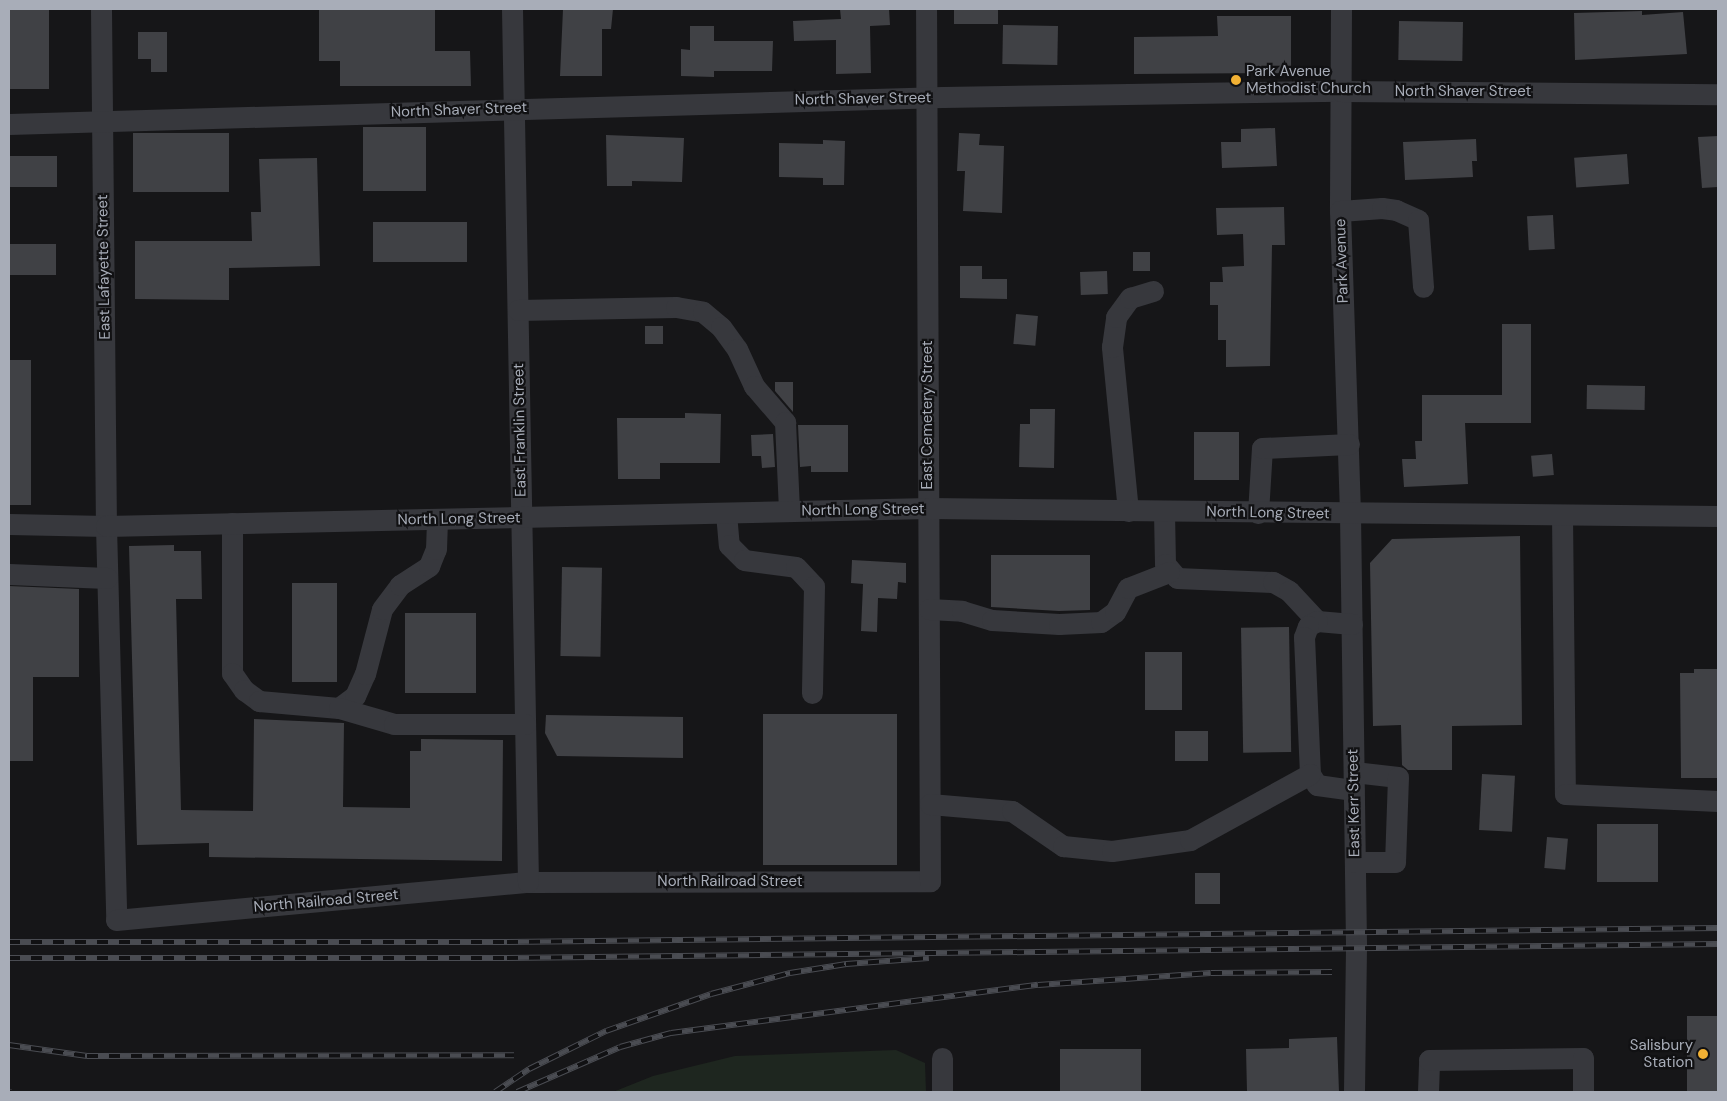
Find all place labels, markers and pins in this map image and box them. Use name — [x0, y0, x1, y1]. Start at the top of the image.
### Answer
place label: Park Avenue Methodist Church — [1246, 62, 1371, 97]
marker: Park Avenue Methodist Church — [1230, 74, 1242, 86]
place label: Salisbury Station — [1630, 1036, 1693, 1071]
marker: Salisbury Station — [1697, 1048, 1709, 1060]

